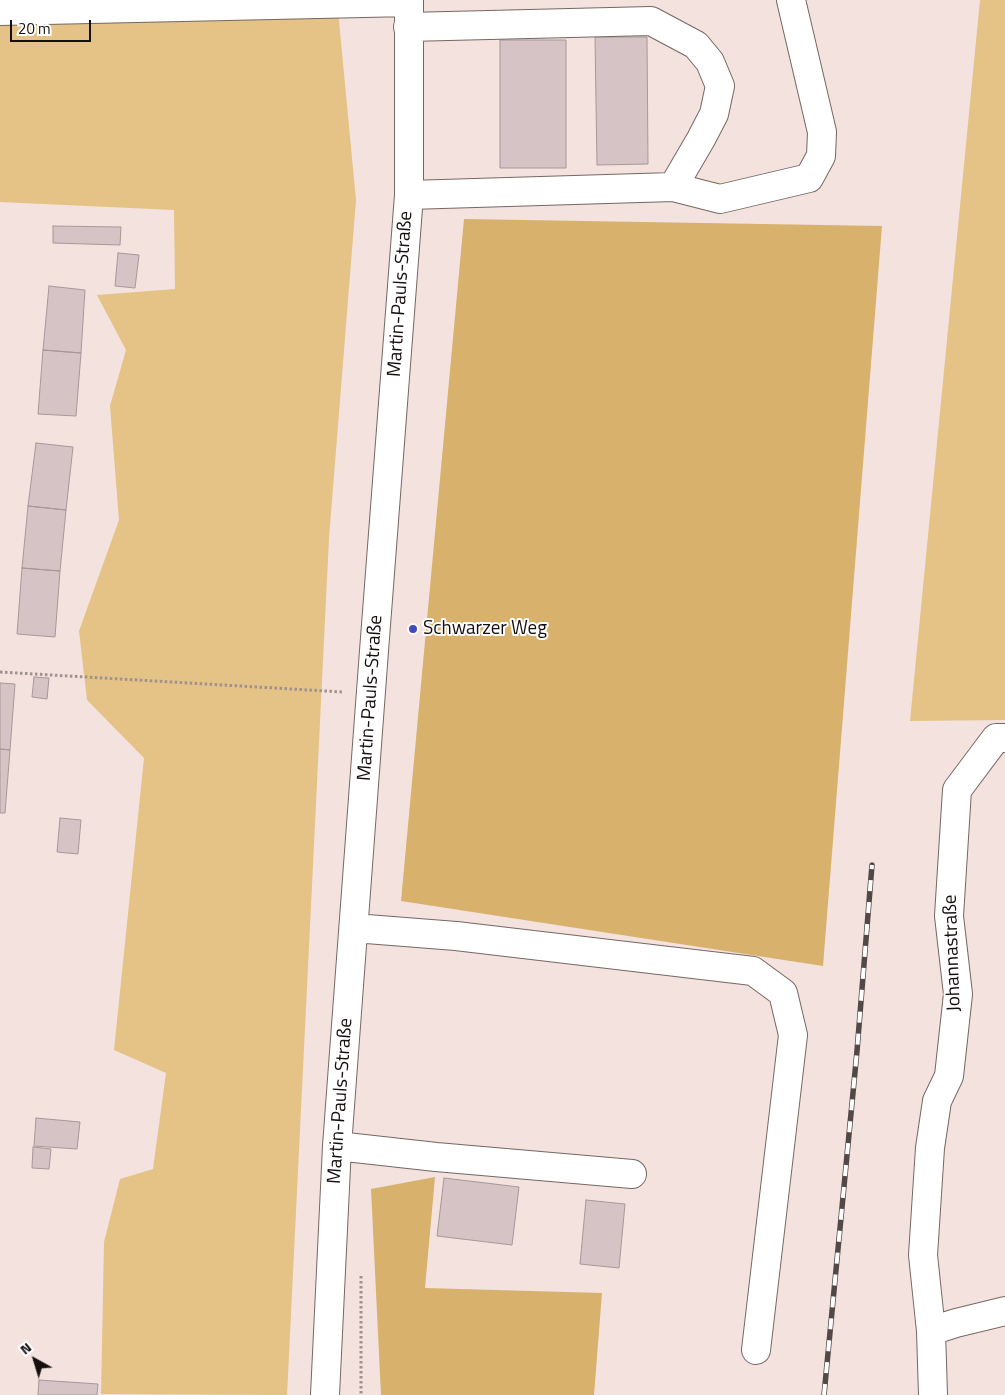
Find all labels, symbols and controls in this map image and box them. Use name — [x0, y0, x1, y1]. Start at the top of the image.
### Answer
scale bar — [12, 10, 94, 42]
text: 20 m — [18, 17, 51, 40]
street label: Martin-Pauls-Straße — [384, 210, 418, 378]
street label: Martin-Pauls-Straße — [354, 614, 388, 782]
place label: Schwarzer Weg — [423, 618, 547, 640]
marker: Schwarzer Weg — [407, 623, 419, 635]
street label: Johannastraße — [940, 894, 966, 1012]
street label: Martin-Pauls-Straße — [324, 1017, 358, 1185]
north arrow — [10, 1335, 60, 1385]
text: N — [15, 1337, 36, 1359]

